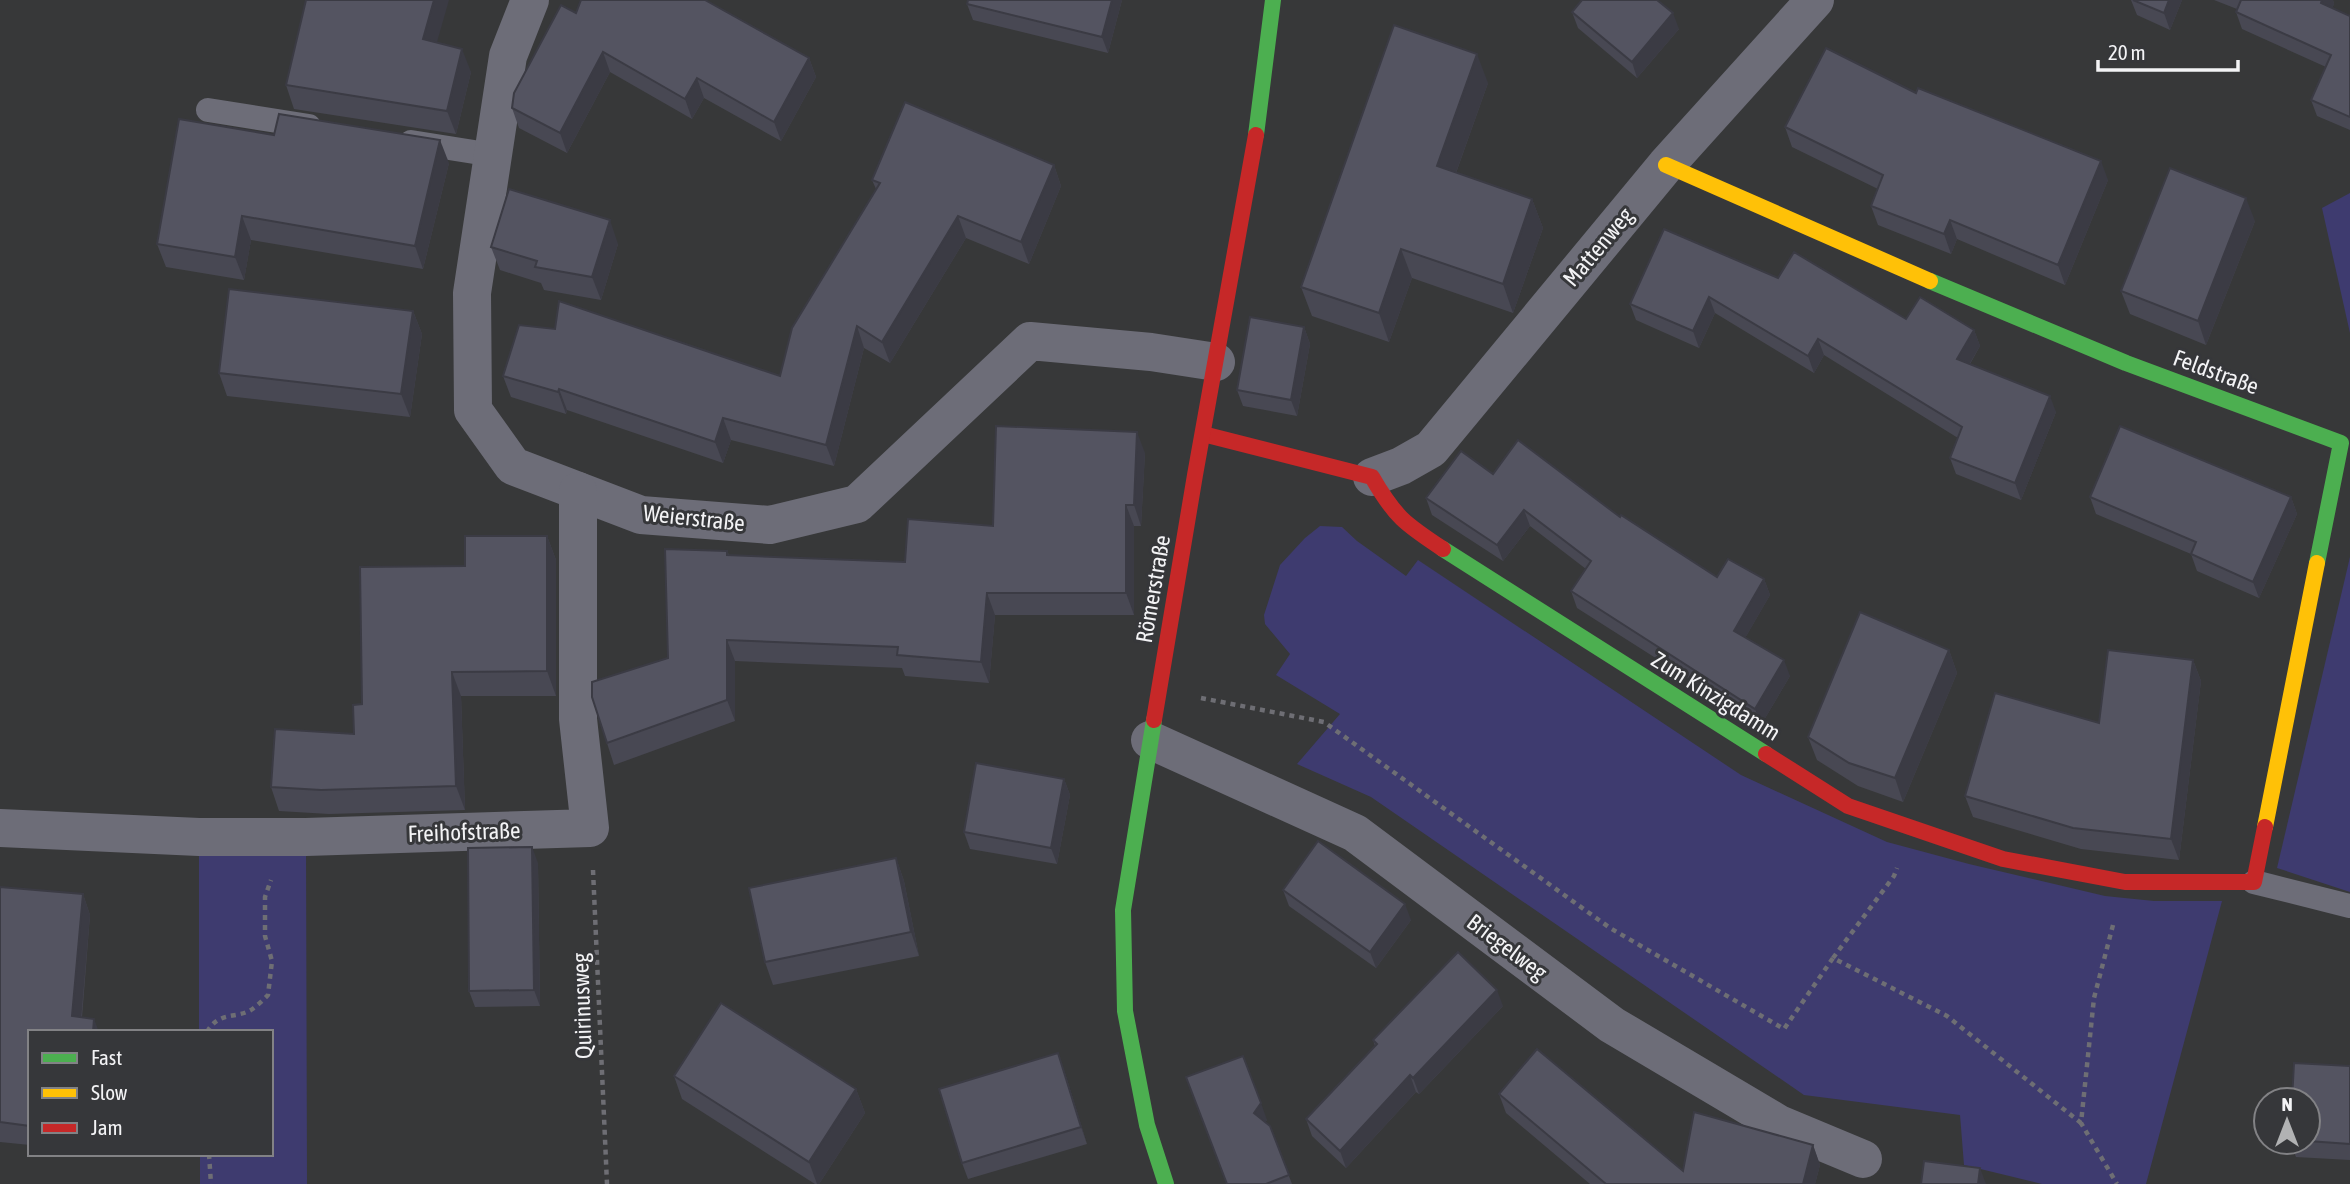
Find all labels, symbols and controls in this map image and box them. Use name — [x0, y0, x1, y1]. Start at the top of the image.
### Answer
scale bar — [2098, 28, 2238, 72]
text: 20 m — [2108, 40, 2146, 64]
street label: Mattenweg — [1558, 202, 1638, 292]
street label: Feldstraße — [2170, 345, 2262, 399]
street label: Weierstraße — [642, 500, 746, 536]
street label: Römerstraße — [1131, 533, 1175, 645]
street label: Zum Kinzigdamm — [1647, 646, 1785, 746]
street label: Freihofstraße — [407, 817, 521, 847]
street label: Briegelweg — [1462, 909, 1552, 985]
street label: Quirinusweg — [567, 952, 597, 1059]
legend — [28, 1030, 273, 1156]
text: Fast — [91, 1045, 122, 1069]
text: Slow — [91, 1080, 128, 1104]
north arrow — [2252, 1086, 2322, 1156]
text: N — [2281, 1093, 2293, 1115]
text: Jam — [91, 1115, 123, 1139]

